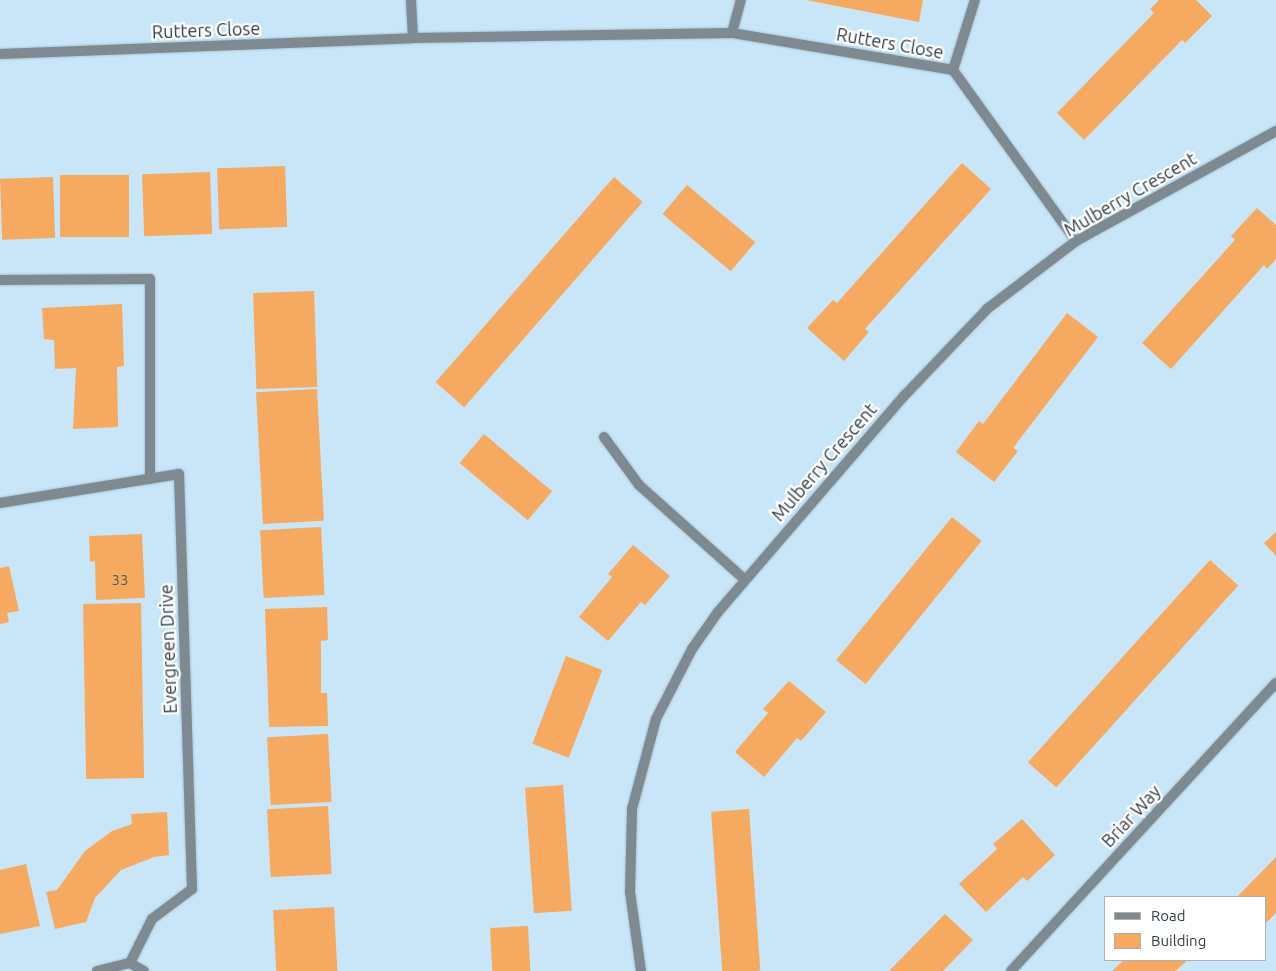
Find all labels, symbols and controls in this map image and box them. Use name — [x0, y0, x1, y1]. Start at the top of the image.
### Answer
street label: Rutters Close — [151, 17, 261, 43]
street label: Rutters Close — [835, 23, 945, 63]
street label: Mulberry Crescent — [1060, 147, 1200, 241]
street label: Mulberry Crescent — [767, 399, 881, 525]
house number: 33 — [112, 571, 128, 589]
street label: Evergreen Drive — [155, 584, 181, 714]
street label: Briar Way — [1097, 780, 1165, 852]
legend — [1104, 896, 1266, 961]
text: Road — [1151, 907, 1186, 924]
text: Building — [1151, 932, 1206, 949]

